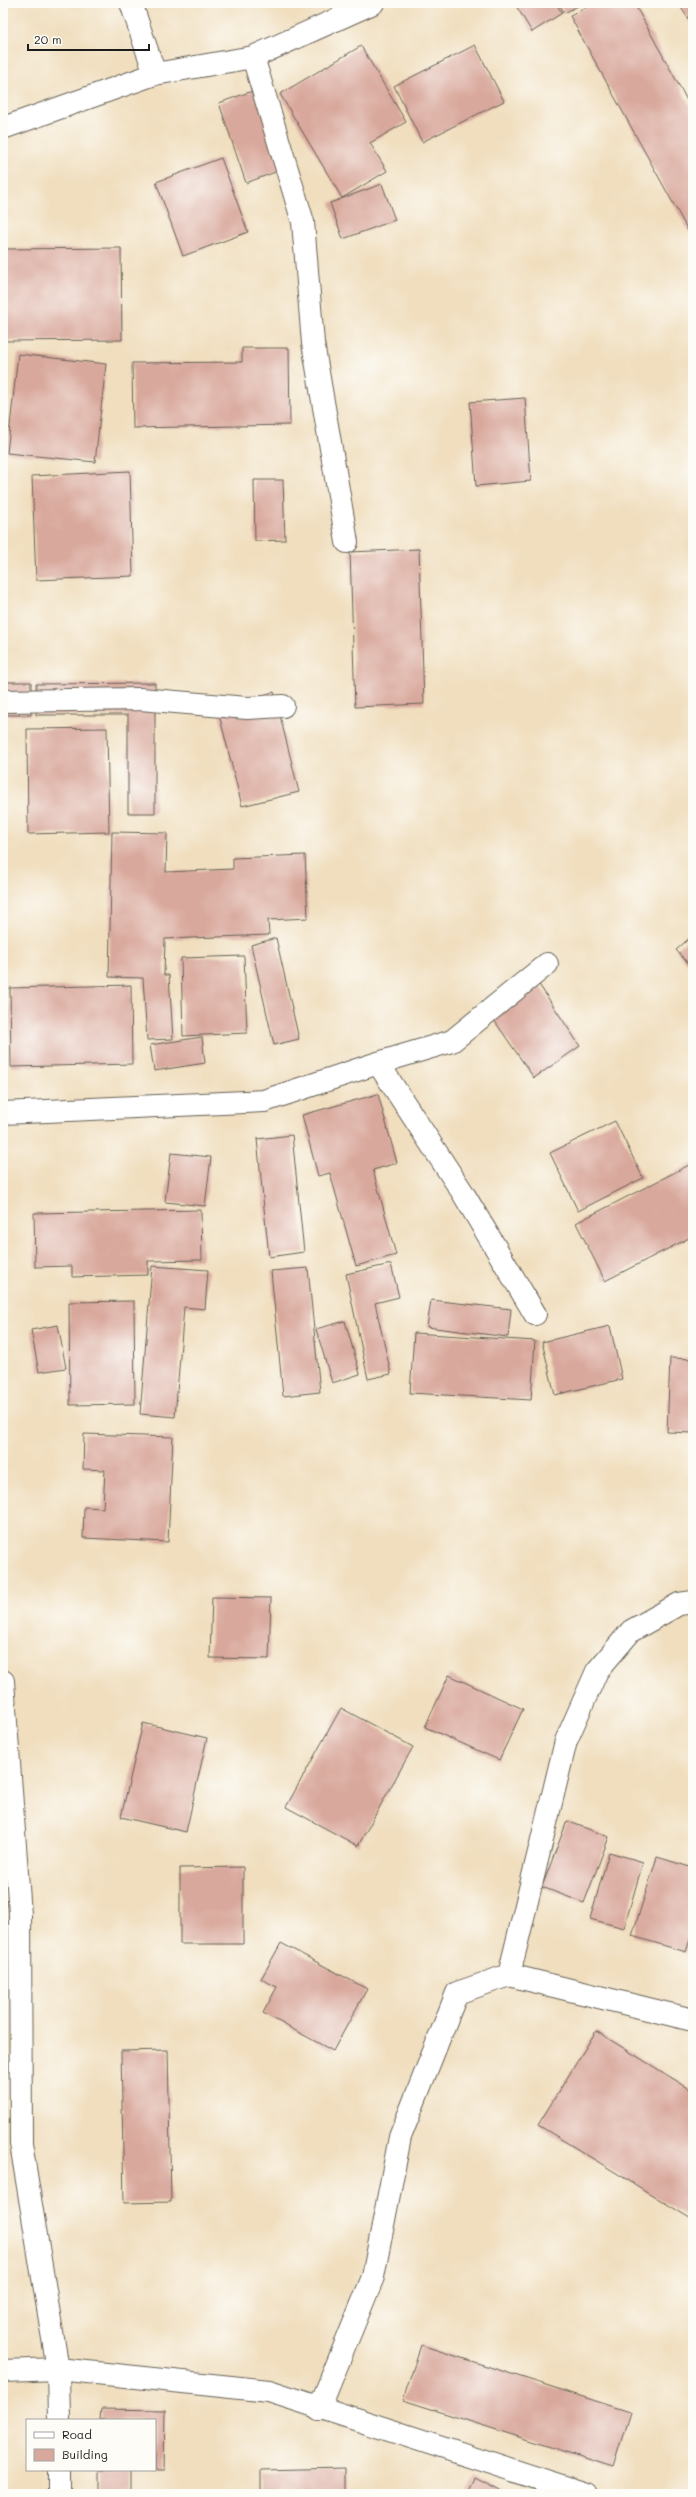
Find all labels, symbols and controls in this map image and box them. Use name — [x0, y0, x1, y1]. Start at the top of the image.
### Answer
scale bar — [28, 26, 149, 52]
text: 20 m — [34, 31, 62, 47]
legend — [26, 2419, 156, 2471]
text: Road — [62, 2426, 92, 2442]
text: Building — [62, 2446, 108, 2462]

